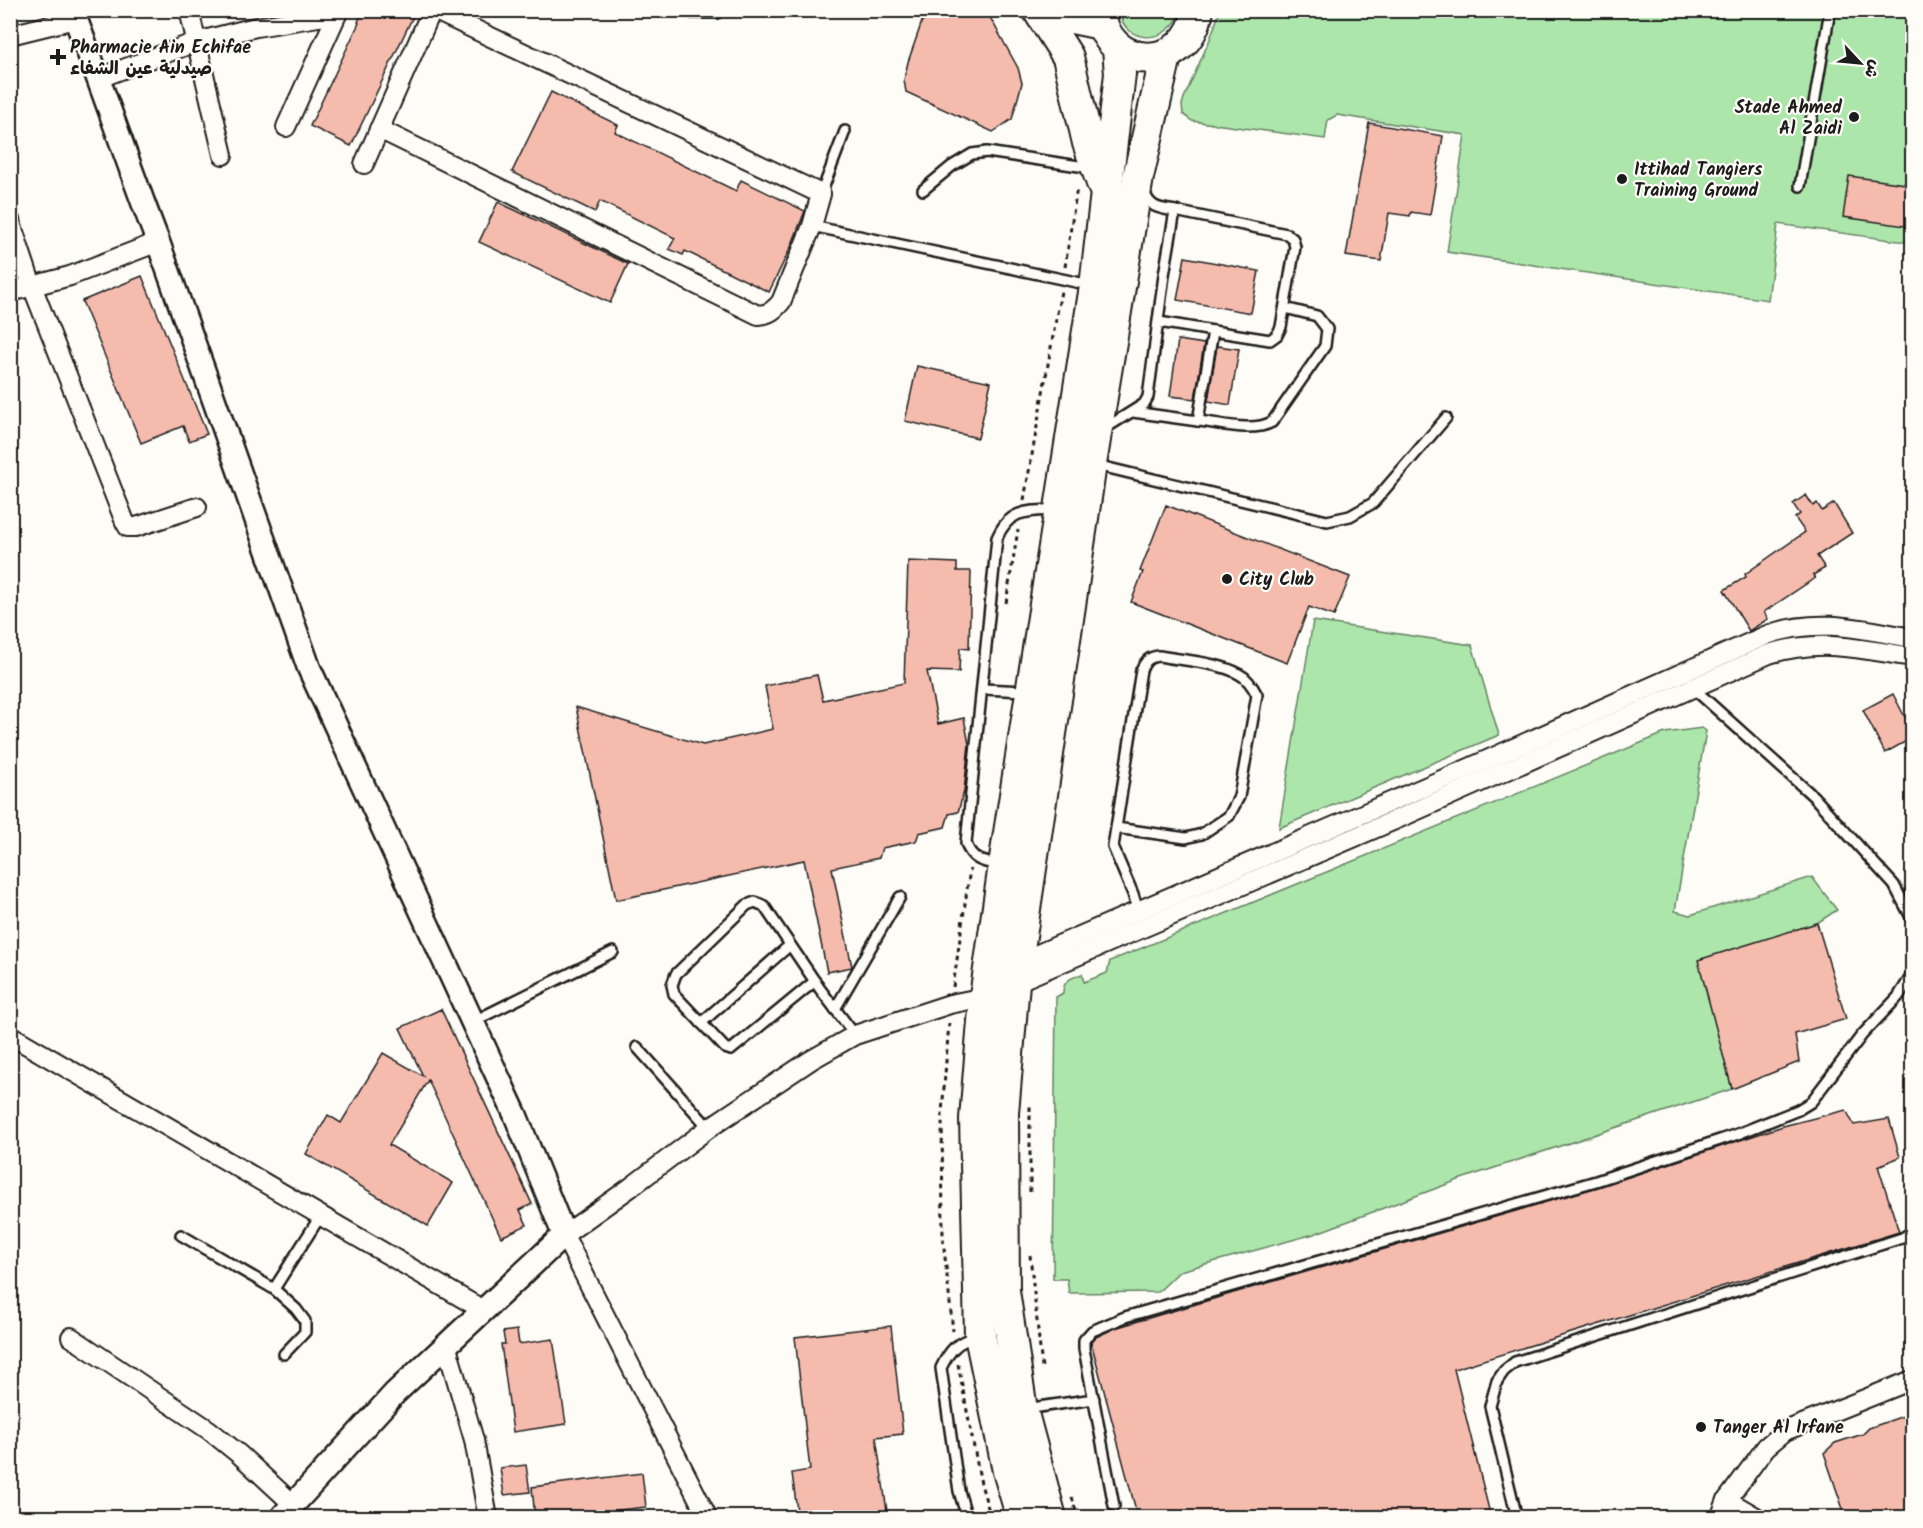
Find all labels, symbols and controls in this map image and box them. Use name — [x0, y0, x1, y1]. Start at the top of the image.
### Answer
north arrow — [1830, 33, 1890, 93]
place label: Pharmacie Ain Echifae صيدلية عين الشفاء — [70, 34, 251, 84]
marker: Pharmacie Ain Echifae صيدلية عين الشفاء — [51, 50, 65, 64]
text: ش — [1857, 56, 1887, 82]
place label: Stade Ahmed Al Zaidi — [1735, 94, 1842, 144]
marker: Stade Ahmed Al Zaidi — [1847, 110, 1861, 124]
place label: Ittihad Tangiers Training Ground — [1634, 156, 1763, 206]
marker: Ittihad Tangiers Training Ground — [1615, 172, 1629, 186]
place label: City Club — [1239, 566, 1314, 595]
marker: City Club — [1220, 572, 1234, 586]
place label: Tanger Al Irfane — [1713, 1414, 1844, 1443]
marker: Tanger Al Irfane — [1694, 1420, 1708, 1434]

